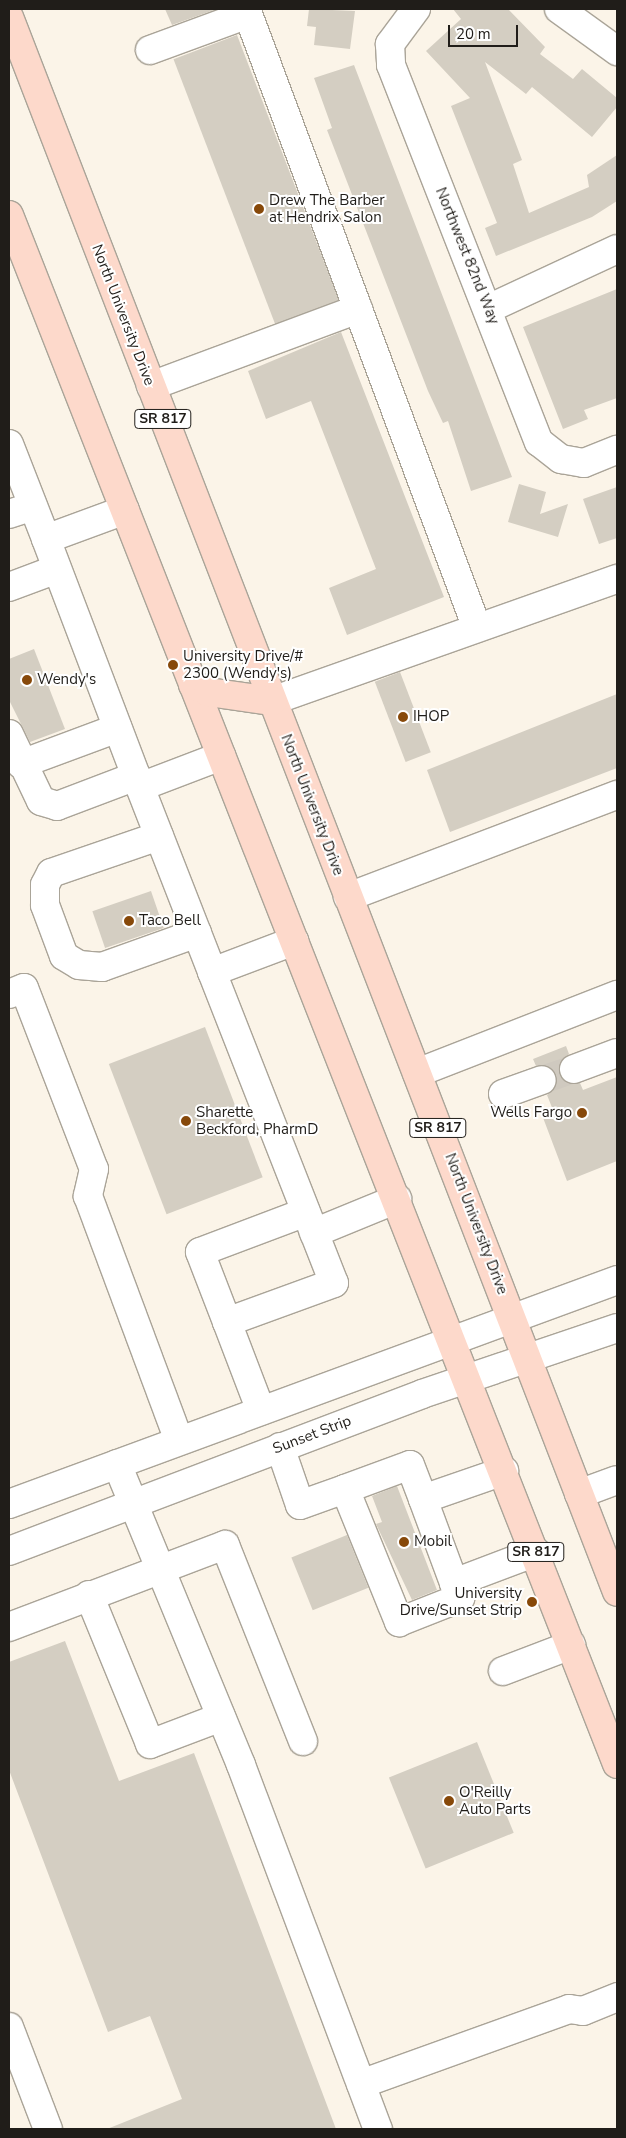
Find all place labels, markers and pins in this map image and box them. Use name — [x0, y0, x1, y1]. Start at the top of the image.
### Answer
place label: Drew The Barber at Hendrix Salon — [269, 191, 385, 226]
marker: Drew The Barber at Hendrix Salon — [253, 203, 265, 215]
place label: University Drive/# 2300 (Wendy's) — [183, 647, 303, 682]
marker: University Drive/# 2300 (Wendy's) — [167, 659, 179, 671]
place label: Wendy's — [37, 671, 96, 689]
marker: Wendy's — [21, 674, 33, 686]
place label: IHOP — [413, 708, 449, 726]
marker: IHOP — [397, 711, 409, 723]
place label: Taco Bell — [139, 912, 201, 930]
marker: Taco Bell — [123, 915, 135, 927]
place label: Sharette Beckford, PharmD — [196, 1103, 318, 1138]
place label: Wells Fargo — [490, 1104, 572, 1122]
marker: Wells Fargo — [576, 1107, 588, 1119]
marker: Sharette Beckford, PharmD — [180, 1115, 192, 1127]
place label: Mobil — [414, 1533, 452, 1551]
marker: Mobil — [398, 1536, 410, 1548]
place label: University Drive/Sunset Strip — [400, 1584, 522, 1619]
marker: University Drive/Sunset Strip — [526, 1596, 538, 1608]
place label: O'Reilly Auto Parts — [459, 1783, 531, 1818]
marker: O'Reilly Auto Parts — [443, 1795, 455, 1807]

